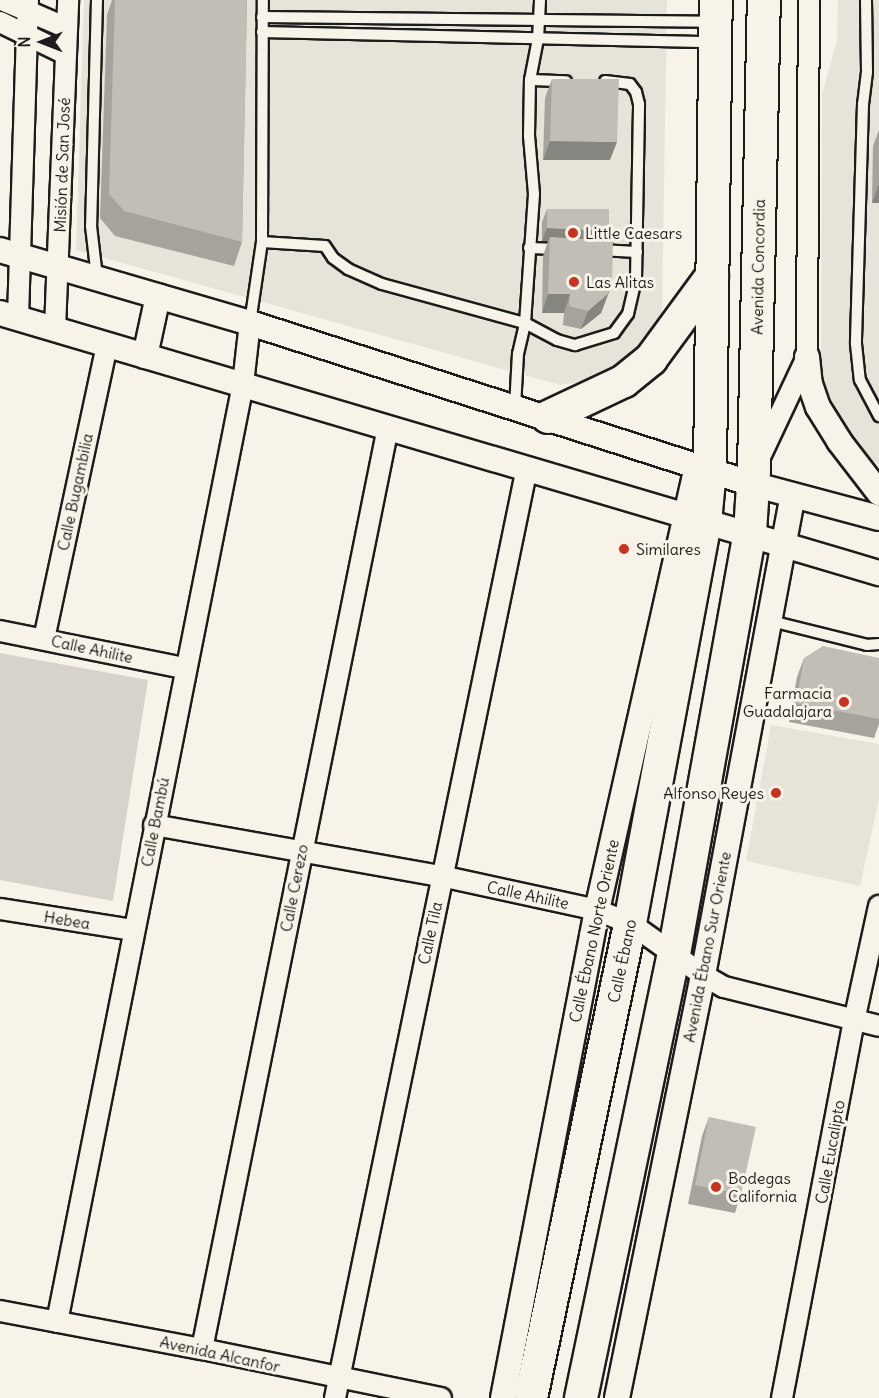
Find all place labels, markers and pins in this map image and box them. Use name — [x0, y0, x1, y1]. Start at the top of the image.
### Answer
place label: Little Caesars — [585, 223, 682, 243]
marker: Little Caesars — [566, 226, 580, 240]
place label: Las Alitas — [586, 272, 654, 292]
marker: Las Alitas — [567, 275, 581, 289]
place label: Similares — [636, 539, 701, 559]
marker: Similares — [617, 542, 631, 556]
place label: Farmacia Guadalajara — [743, 683, 832, 721]
marker: Farmacia Guadalajara — [837, 695, 851, 709]
place label: Alfonso Reyes — [663, 783, 764, 803]
marker: Alfonso Reyes — [769, 786, 783, 800]
place label: Bodegas California — [728, 1168, 797, 1206]
marker: Bodegas California — [709, 1180, 723, 1194]

